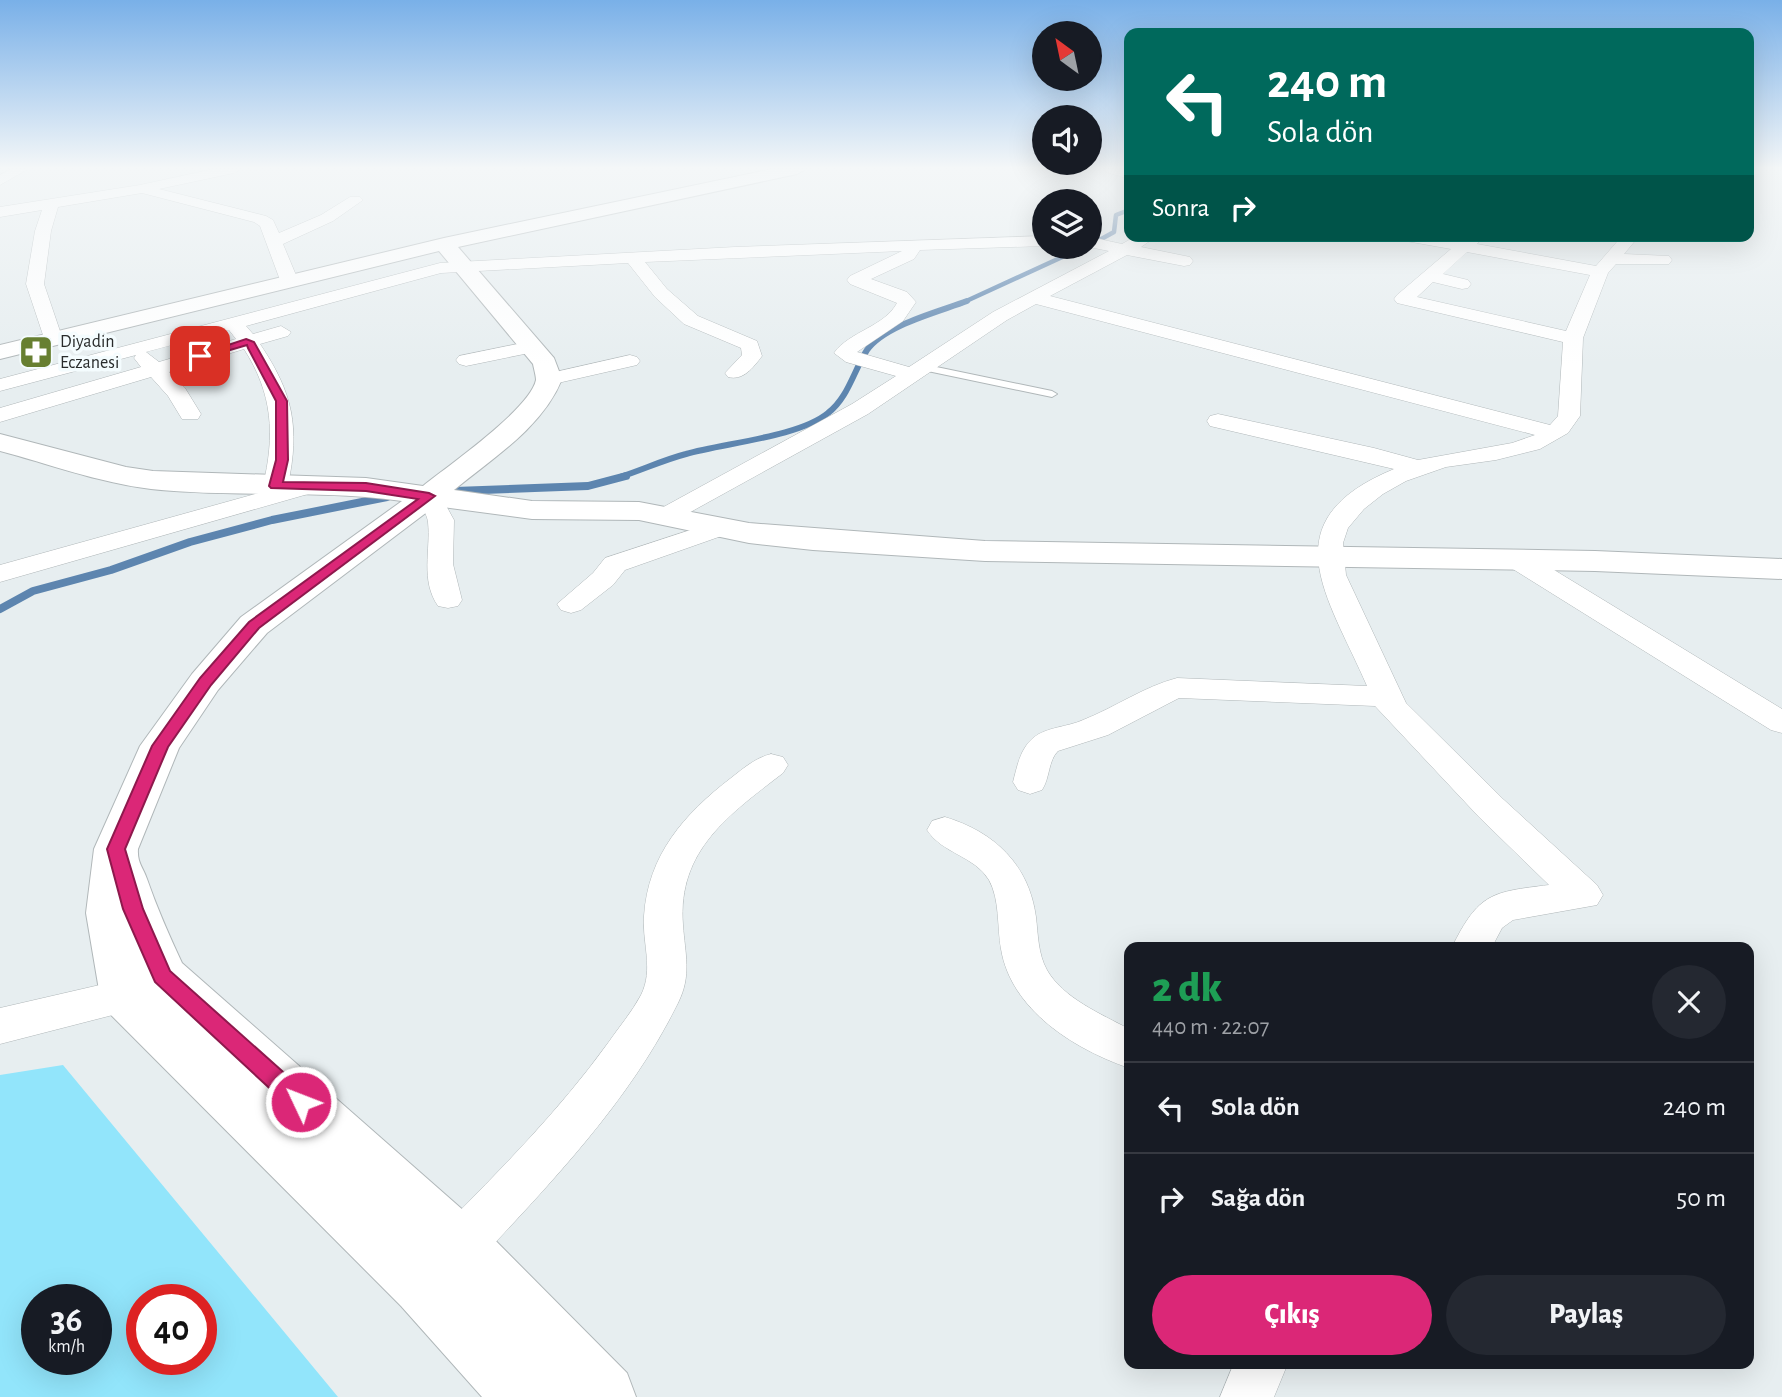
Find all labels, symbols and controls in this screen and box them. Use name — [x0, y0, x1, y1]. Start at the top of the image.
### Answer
north arrow — [1032, 21, 1102, 91]
map controls — [1032, 21, 1102, 259]
icon: left — [1152, 56, 1243, 147]
text: 240 m — [1267, 58, 1387, 107]
button: sound — [1032, 105, 1102, 175]
text: Sola dön — [1267, 116, 1374, 148]
button: layers — [1032, 189, 1102, 259]
icon: right — [1224, 189, 1262, 227]
text: Sonra — [1152, 195, 1210, 221]
pin — [170, 326, 230, 386]
pharmacy icon: Diyadin Eczanesi — [17, 333, 55, 371]
place label: Diyadin Eczanesi — [60, 333, 119, 372]
icon: arrive — [181, 337, 219, 375]
button: close — [1652, 965, 1726, 1039]
text: 2 dk — [1152, 967, 1222, 1009]
text: 440 m · 22:07 — [1152, 1016, 1269, 1039]
position arrow — [264, 1065, 338, 1139]
icon: left — [1152, 1089, 1190, 1127]
text: Sola dön — [1211, 1094, 1300, 1120]
text: 240 m — [1663, 1094, 1726, 1120]
icon: right — [1152, 1180, 1190, 1218]
text: Sağa dön — [1211, 1185, 1305, 1211]
text: 50 m — [1676, 1185, 1726, 1211]
button: Çıkış — [1152, 1275, 1432, 1355]
button: Paylaş — [1446, 1275, 1726, 1355]
speed limit sign: 40 — [126, 1284, 217, 1375]
text: 36 — [50, 1303, 82, 1338]
text: km/h — [48, 1338, 85, 1356]

